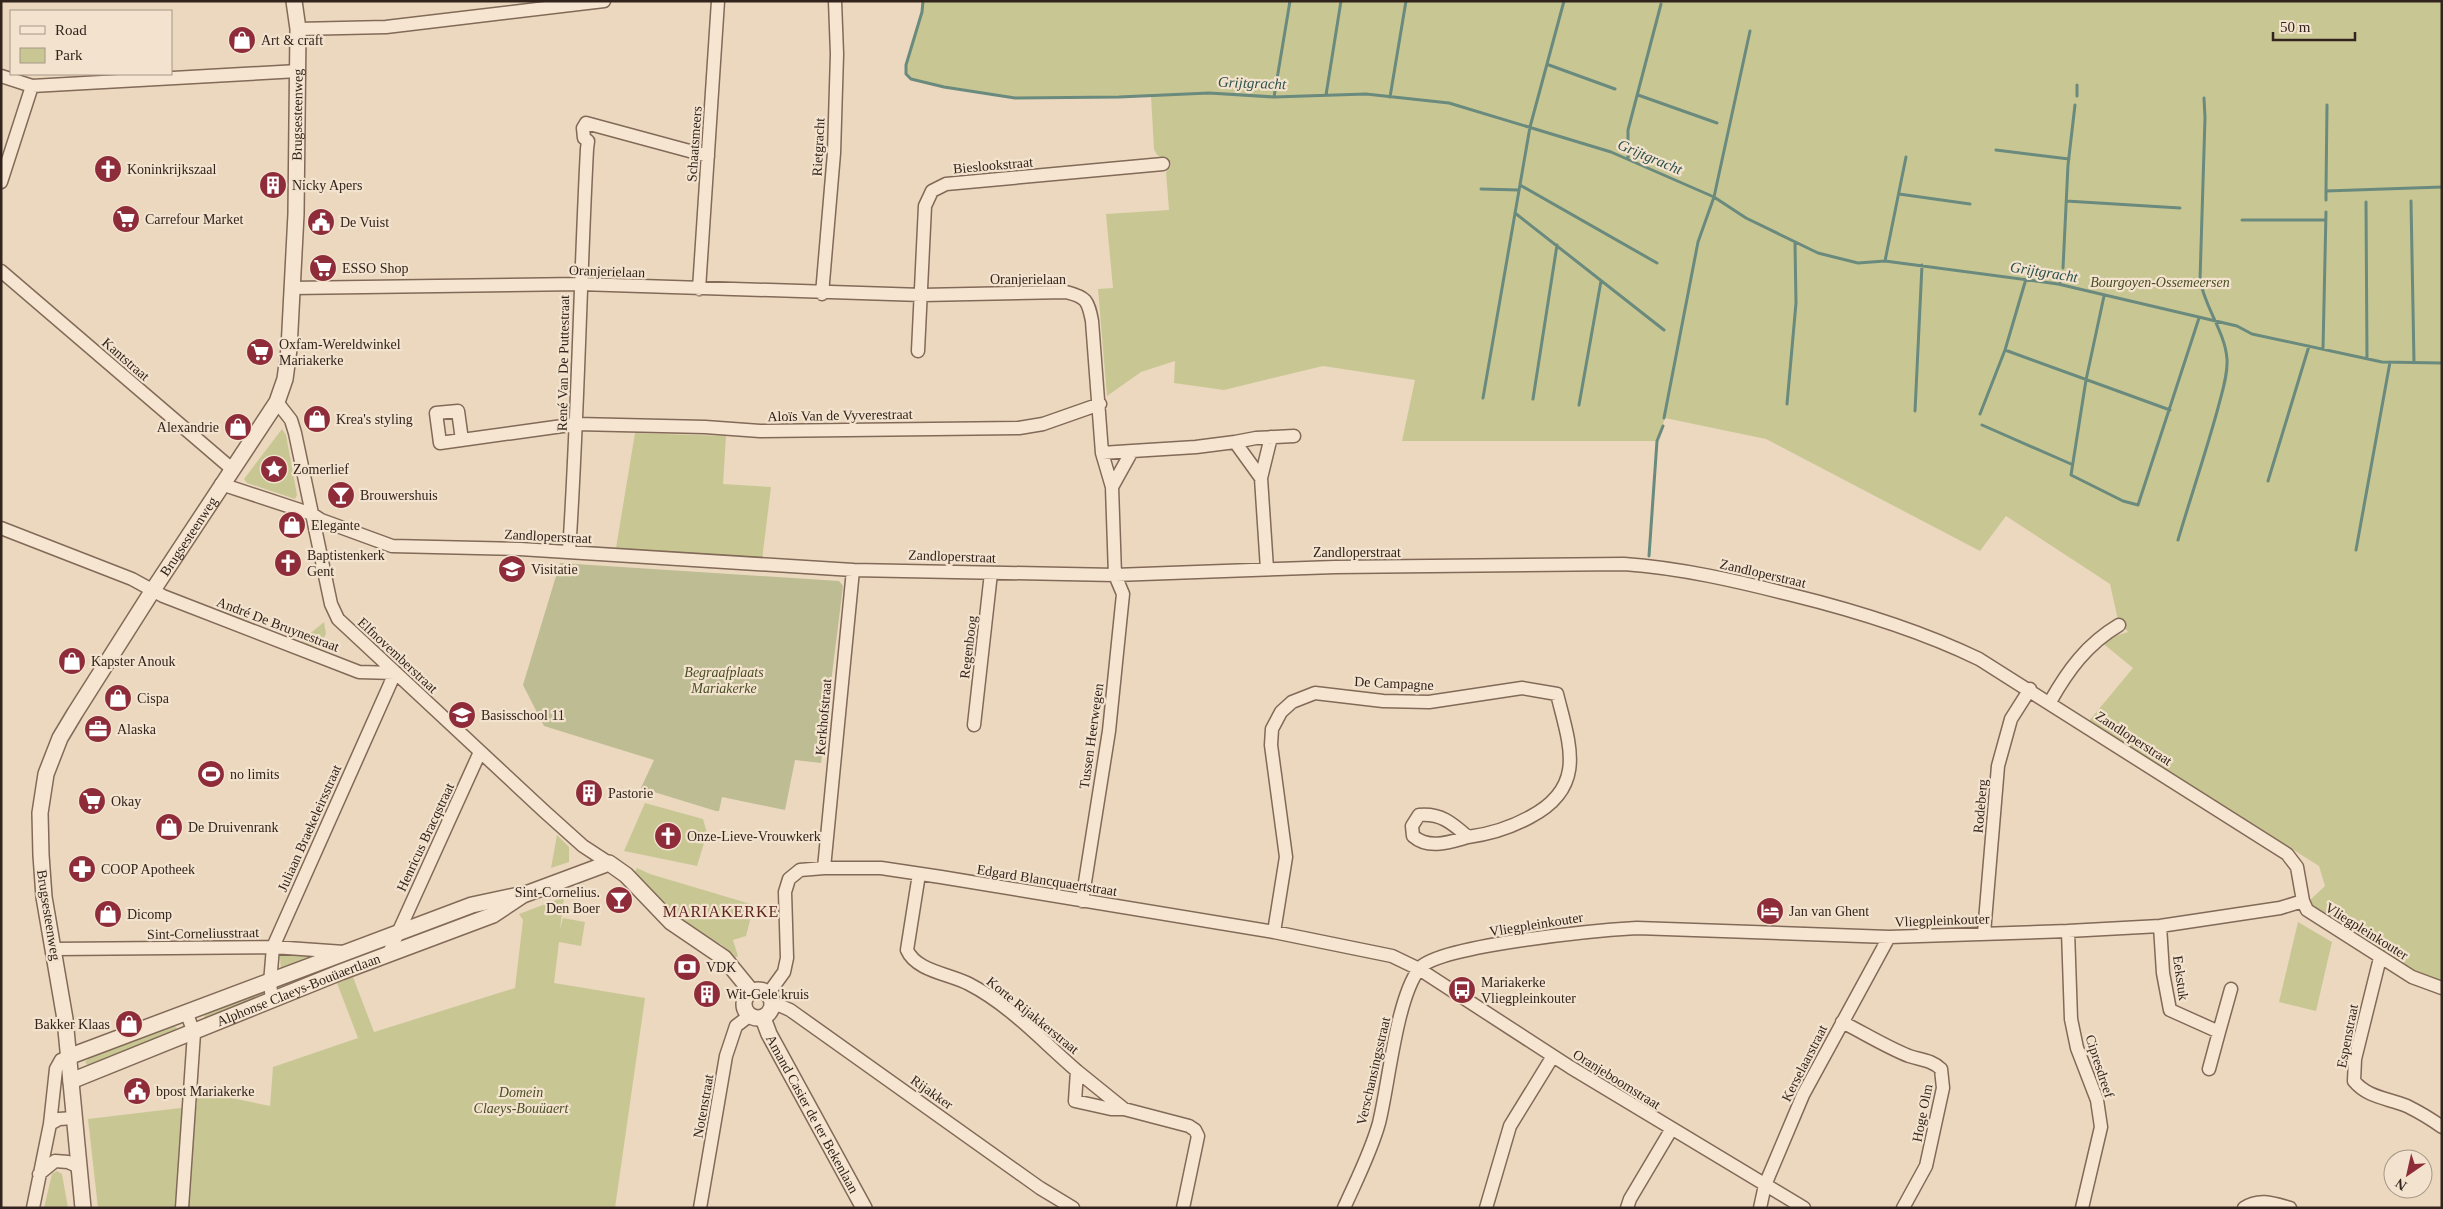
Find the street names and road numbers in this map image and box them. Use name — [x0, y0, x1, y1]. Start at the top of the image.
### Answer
street label: Brugsesteenweg — [290, 69, 306, 161]
street label: Schaatsmeers — [684, 106, 705, 183]
street label: Rietgracht — [809, 117, 828, 177]
street label: Bieslookstraat — [952, 155, 1034, 176]
street label: Oranjerielaan — [569, 263, 645, 280]
street label: Oranjerielaan — [990, 272, 1066, 287]
street label: René Van De Puttestraat — [555, 295, 572, 431]
street label: Kantstraat — [99, 335, 152, 384]
street label: Aloïs Van de Vyverestraat — [767, 407, 913, 424]
street label: Brugsesteenweg — [157, 494, 220, 579]
street label: Zandloperstraat — [504, 527, 592, 546]
street label: Zandloperstraat — [1313, 545, 1401, 560]
street label: Zandloperstraat — [908, 547, 996, 566]
street label: Zandloperstraat — [1718, 556, 1807, 591]
street label: André De Bruynestraat — [215, 594, 341, 655]
street label: Elfnovemberstraat — [355, 615, 441, 696]
street label: Regenboog — [957, 615, 980, 680]
street label: De Campagne — [1354, 674, 1434, 693]
street label: Kerkhofstraat — [813, 678, 834, 756]
street label: Tussen Heerwegen — [1077, 682, 1106, 790]
street label: Zandloperstraat — [2093, 708, 2175, 769]
street label: Juliaan Braekeleirsstraat — [275, 762, 344, 894]
street label: Rodeberg — [1971, 778, 1990, 834]
street label: Henricus Bracqstraat — [394, 781, 457, 894]
street label: Edgard Blancquaertstraat — [976, 862, 1118, 899]
street label: Brugsesteenweg — [34, 869, 63, 962]
street label: Vliegpleinkouter — [2323, 900, 2411, 963]
street label: Vliegpleinkouter — [1488, 910, 1584, 939]
street label: Vliegpleinkouter — [1894, 911, 1990, 930]
street label: Sint-Corneliusstraat — [147, 925, 259, 942]
street label: Alphonse Claeys-Bouüaertlaan — [215, 951, 382, 1029]
street label: Eekstuk — [2170, 955, 2191, 1001]
street label: Korte Rijakkerstraat — [984, 974, 1082, 1057]
street label: Espenstraat — [2334, 1003, 2361, 1069]
street label: Verschansingsstraat — [1354, 1016, 1393, 1127]
street label: Kerselaarstraat — [1779, 1022, 1830, 1104]
street label: Amand Casier de ter Bekenlaan — [763, 1032, 861, 1196]
street label: Cipresdreef — [2082, 1033, 2117, 1100]
street label: Oranjeboomstraat — [1570, 1046, 1663, 1112]
street label: Rijakker — [908, 1072, 956, 1113]
street label: Notenstraat — [691, 1073, 717, 1139]
street label: Hoge Olm — [1910, 1083, 1935, 1143]

